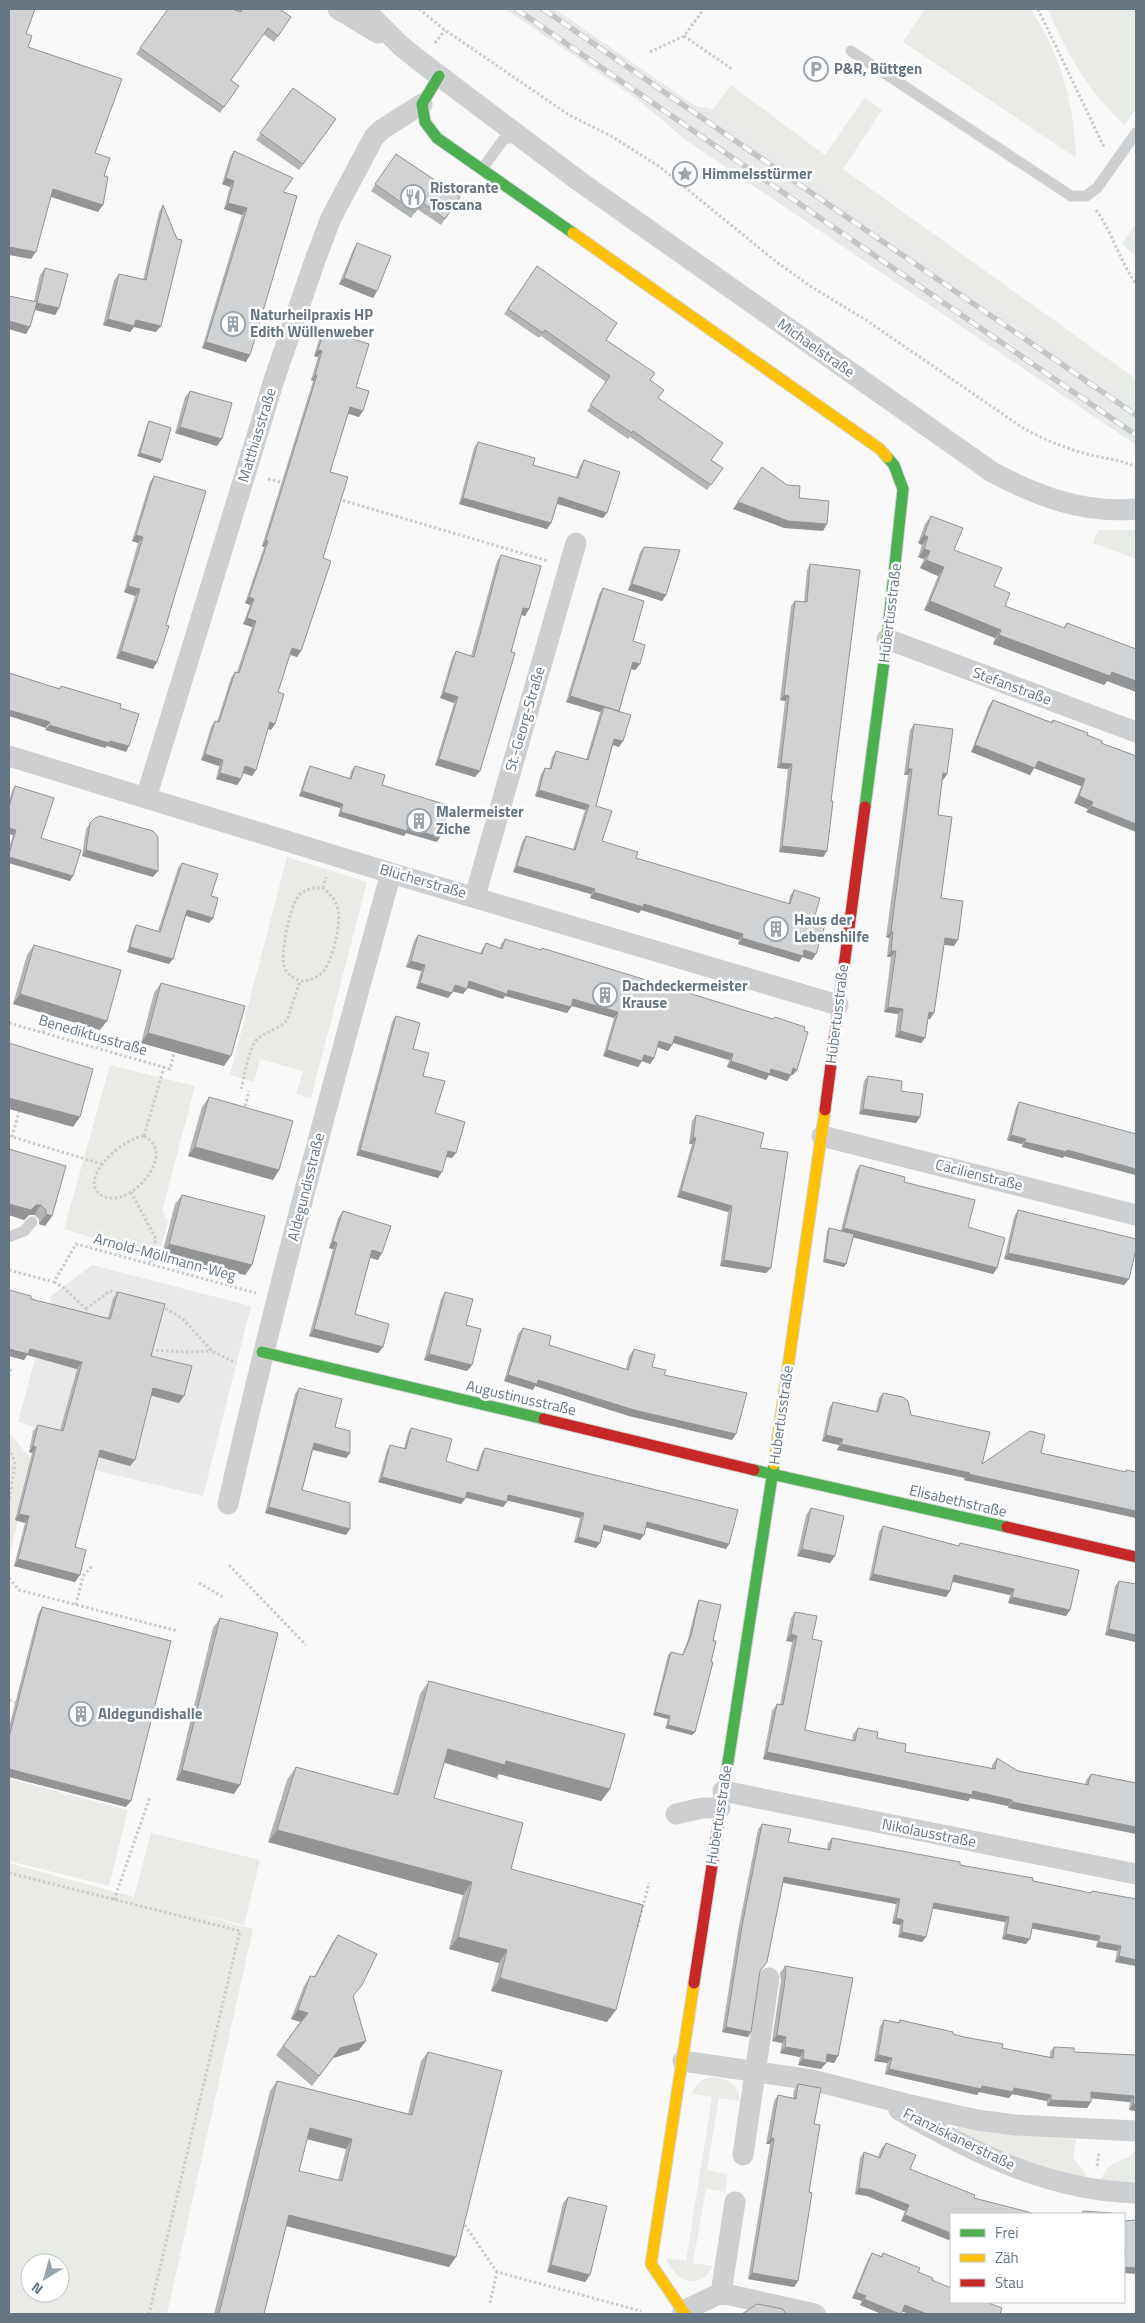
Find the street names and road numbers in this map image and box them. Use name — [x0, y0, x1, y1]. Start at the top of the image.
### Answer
street label: Michaelstraße — [773, 312, 860, 383]
street label: Matthiasstraße — [231, 385, 282, 485]
street label: Hubertusstraße — [872, 562, 907, 664]
street label: Stefanstraße — [969, 661, 1055, 710]
street label: St.-Georg-Straße — [499, 664, 550, 774]
street label: Blücherstraße — [377, 857, 469, 904]
street label: Hubertusstraße — [819, 963, 854, 1065]
street label: Benediktusstraße — [36, 1008, 150, 1061]
street label: Aldegundisstraße — [281, 1130, 330, 1244]
street label: Cäcilienstraße — [933, 1153, 1025, 1196]
street label: Arnold-Möllmann-Weg — [92, 1226, 239, 1287]
street label: Hubertusstraße — [762, 1364, 799, 1466]
street label: Augustinusstraße — [464, 1374, 578, 1421]
street label: Elisabethstraße — [907, 1478, 1009, 1523]
street label: Hubertusstraße — [699, 1764, 738, 1866]
street label: Nikolausstraße — [880, 1812, 978, 1853]
street label: Franziskanerstraße — [899, 2101, 1019, 2176]

